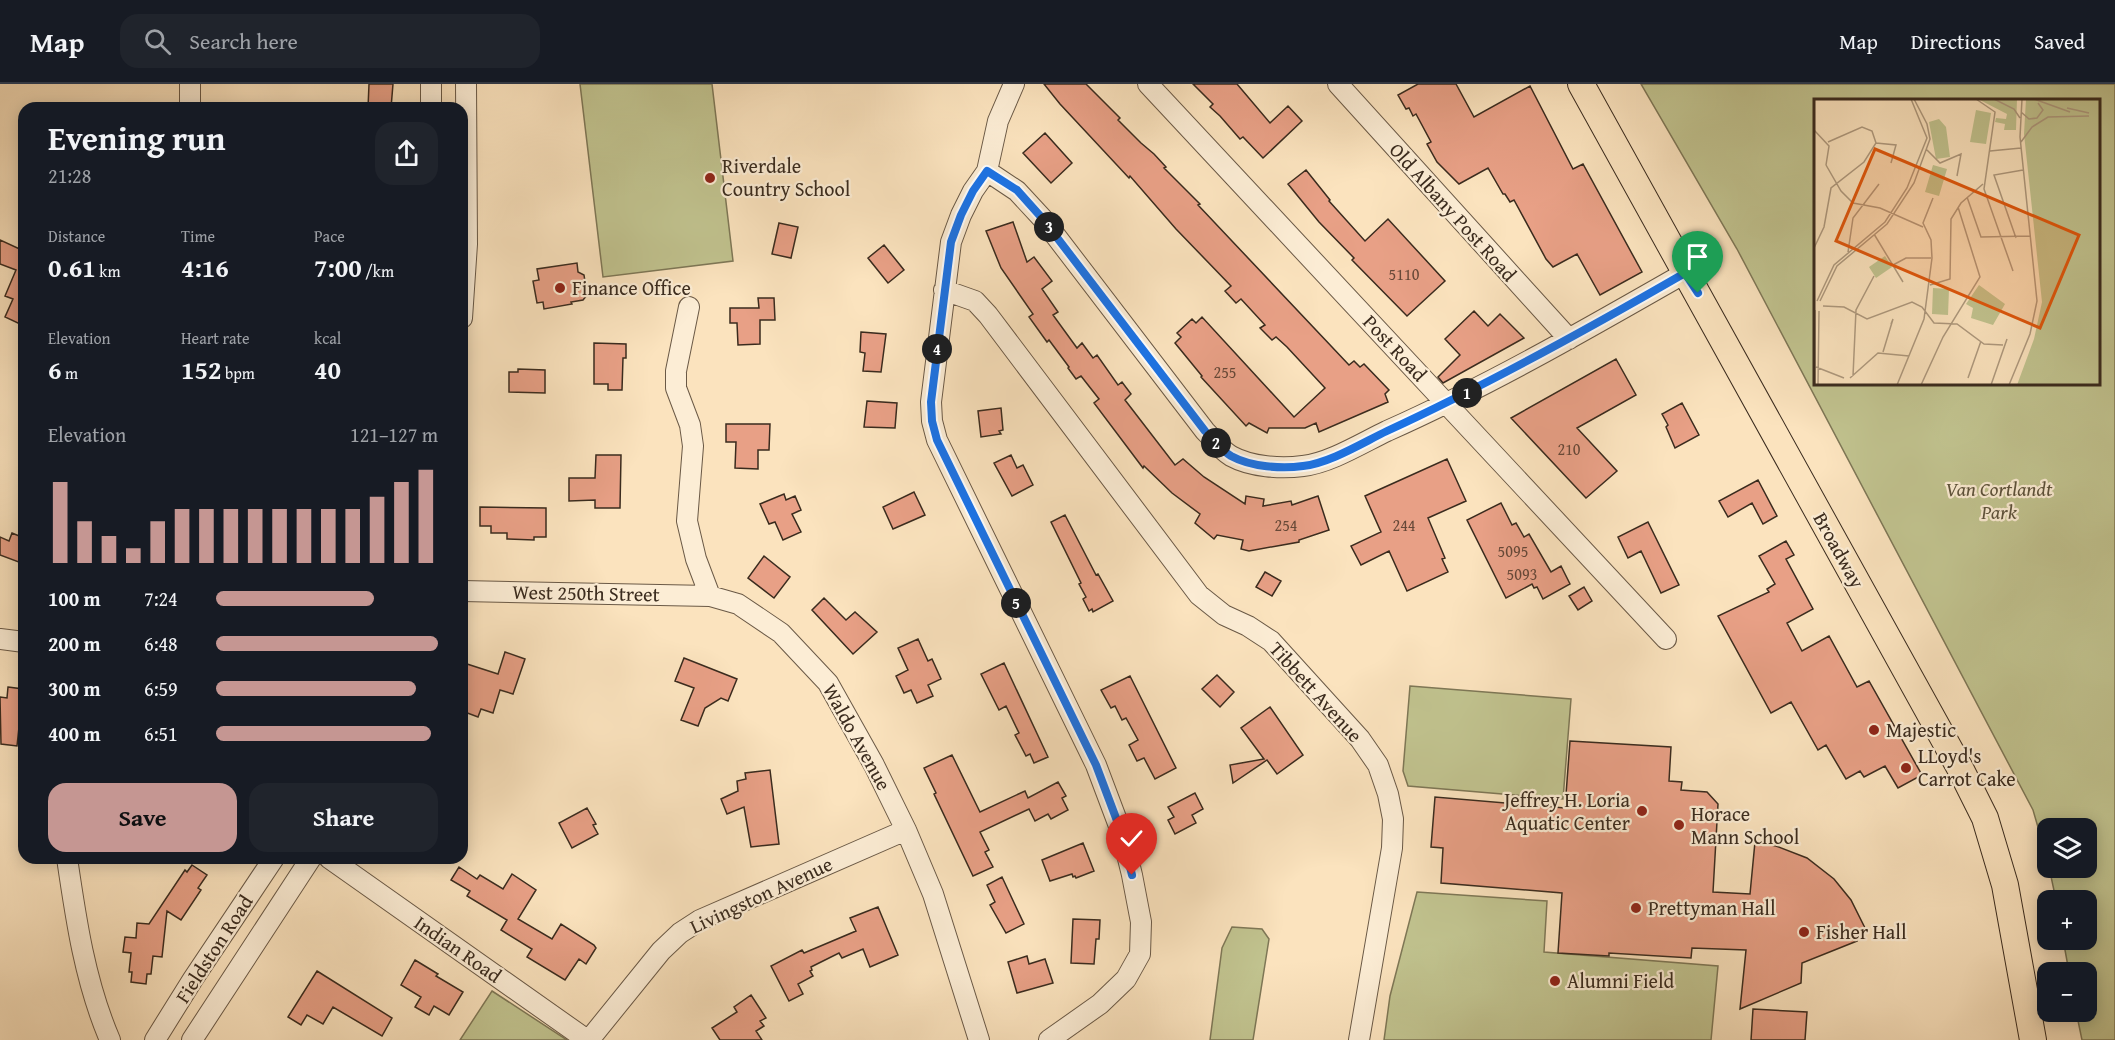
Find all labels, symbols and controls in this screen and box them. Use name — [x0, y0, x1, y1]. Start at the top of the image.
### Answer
search box — [120, 14, 540, 68]
text: Map — [30, 21, 84, 62]
icon: search — [141, 25, 174, 58]
text: Search here — [189, 25, 298, 57]
text: Map — [1839, 26, 1878, 57]
text: Directions — [1911, 26, 2001, 57]
text: Saved — [2034, 26, 2085, 57]
inset map — [1814, 99, 2100, 386]
text: Evening run — [48, 114, 225, 162]
button: share — [375, 122, 438, 185]
street label: Old Albany Post Road — [1383, 136, 1524, 288]
place label: Riverdale Country School — [722, 151, 851, 203]
text: 21:28 — [48, 161, 91, 190]
marker: Riverdale Country School — [703, 171, 717, 185]
pin: 3 — [1034, 212, 1064, 242]
text: 3 — [1045, 215, 1053, 239]
text: Distance — [48, 224, 105, 248]
text: Time — [181, 224, 215, 248]
text: Pace — [314, 224, 345, 248]
pin — [1672, 231, 1723, 293]
icon: arrive — [1681, 240, 1714, 273]
text: 0.61 — [48, 248, 96, 287]
text: 4:16 — [181, 248, 229, 287]
text: 7:00 — [314, 248, 362, 287]
text: km — [96, 259, 120, 283]
text: /km — [362, 259, 394, 283]
house number: 5110 — [1389, 262, 1420, 286]
place label: Finance Office — [572, 273, 691, 302]
marker: Finance Office — [553, 281, 567, 295]
street label: Post Road — [1357, 308, 1434, 388]
text: Elevation — [48, 326, 111, 350]
text: Heart rate — [181, 326, 250, 350]
text: kcal — [314, 326, 341, 350]
pin: 4 — [922, 334, 952, 364]
text: 4 — [933, 337, 941, 361]
text: 6 — [48, 350, 61, 389]
text: 152 — [181, 350, 221, 389]
text: 40 — [314, 350, 341, 389]
house number: 255 — [1213, 360, 1237, 384]
text: m — [61, 361, 78, 385]
text: bpm — [221, 361, 255, 385]
pin: 1 — [1452, 378, 1482, 408]
text: 1 — [1463, 381, 1471, 405]
text: Elevation — [48, 420, 126, 449]
text: 121–127 m — [350, 420, 438, 449]
pin: 2 — [1201, 428, 1231, 458]
text: 2 — [1212, 431, 1220, 455]
house number: 210 — [1557, 437, 1581, 461]
park label: Van Cortlandt Park — [1946, 474, 2053, 526]
street label: Broadway — [1807, 506, 1872, 593]
house number: 254 — [1274, 513, 1298, 537]
house number: 244 — [1392, 513, 1416, 537]
house number: 5095 — [1498, 539, 1528, 563]
house number: 5093 — [1507, 562, 1537, 586]
street label: West 250th Street — [512, 577, 660, 608]
text: 100 m — [48, 584, 101, 613]
text: 7:24 — [144, 584, 178, 613]
pin: 5 — [1001, 588, 1031, 618]
text: 5 — [1012, 591, 1020, 615]
text: 200 m — [48, 629, 101, 658]
text: 6:48 — [144, 629, 178, 658]
street label: Tibbett Avenue — [1263, 635, 1370, 749]
text: 300 m — [48, 674, 101, 703]
text: 6:59 — [144, 674, 178, 703]
street label: Waldo Avenue — [816, 678, 899, 795]
place label: Majestic — [1886, 715, 1956, 744]
text: 400 m — [48, 719, 101, 748]
text: 6:51 — [144, 719, 178, 748]
marker: Majestic — [1867, 723, 1881, 737]
place label: LLoyd's Carrot Cake — [1918, 741, 2016, 793]
marker: LLoyd's Carrot Cake — [1899, 761, 1913, 775]
button: Save — [48, 783, 237, 852]
button: Share — [249, 783, 438, 852]
place label: Jeffrey H. Loria Aquatic Center — [1501, 785, 1631, 837]
place label: Horace Mann School — [1691, 799, 1800, 851]
marker: Jeffrey H. Loria Aquatic Center — [1635, 804, 1649, 818]
pin — [1106, 813, 1157, 875]
marker: Horace Mann School — [1672, 818, 1686, 832]
map controls — [2037, 818, 2097, 1022]
button: layers — [2037, 818, 2097, 878]
icon: check — [1115, 822, 1148, 855]
street label: Livingston Avenue — [685, 849, 837, 940]
street label: Fieldston Road — [168, 889, 260, 1009]
button: + — [2037, 890, 2097, 950]
place label: Prettyman Hall — [1648, 893, 1776, 922]
marker: Prettyman Hall — [1629, 901, 1643, 915]
street label: Indian Road — [409, 908, 508, 990]
place label: Fisher Hall — [1816, 917, 1907, 946]
marker: Fisher Hall — [1797, 925, 1811, 939]
button: − — [2037, 962, 2097, 1022]
place label: Alumni Field — [1567, 966, 1675, 995]
marker: Alumni Field — [1548, 974, 1562, 988]

